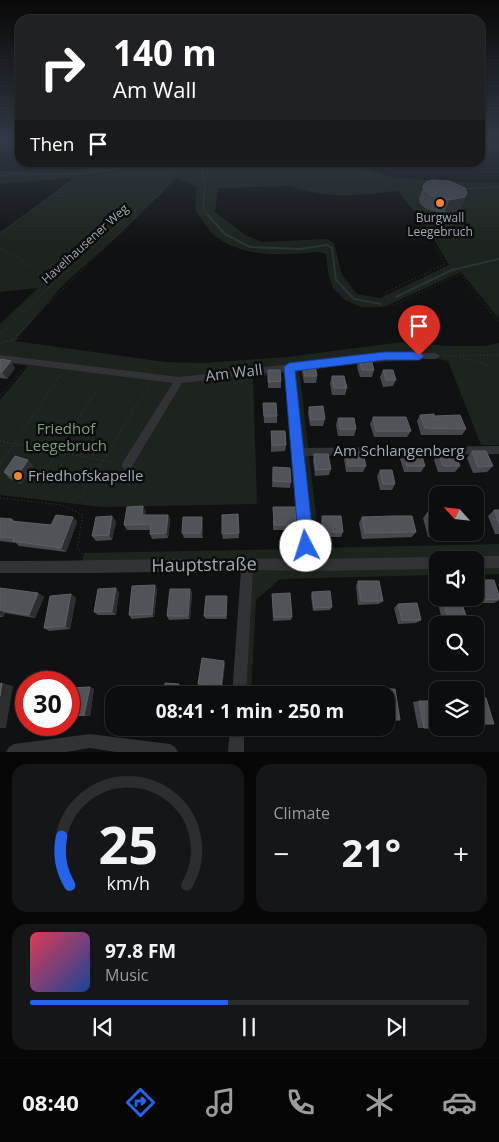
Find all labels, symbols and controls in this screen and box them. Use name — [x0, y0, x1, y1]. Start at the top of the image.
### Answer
text: 140 m — [113, 29, 217, 76]
icon: right — [30, 35, 95, 100]
text: Am Wall — [113, 74, 197, 104]
icon: arrive — [84, 130, 112, 158]
text: Then — [30, 131, 74, 157]
marker: Burgwall Leegebruch — [434, 197, 446, 209]
street label: Havelhausener Weg — [38, 200, 132, 287]
place label: Burgwall Leegebruch — [407, 209, 473, 240]
pin — [398, 305, 440, 356]
icon: arrive — [405, 312, 433, 340]
street label: Am Wall — [204, 359, 263, 385]
park label: Friedhof Leegebruch — [25, 418, 107, 455]
street label: Am Schlangenberg — [334, 440, 464, 460]
place label: Friedhofskapelle — [28, 465, 144, 485]
marker: Friedhofskapelle — [12, 470, 24, 482]
north arrow — [429, 486, 484, 541]
map controls — [429, 486, 484, 736]
position arrow — [279, 519, 331, 571]
street label: Hauptstraße — [151, 551, 257, 577]
button: sound — [429, 551, 484, 606]
button: search — [429, 616, 484, 671]
speed limit sign: 30 — [15, 671, 80, 736]
button: layers — [429, 681, 484, 736]
text: 08:41 · 1 min · 250 m — [156, 698, 344, 724]
text: Climate — [274, 802, 330, 824]
text: 25 — [98, 808, 157, 879]
text: 21° — [341, 826, 401, 878]
text: − — [274, 834, 290, 872]
text: + — [453, 834, 469, 872]
text: km/h — [106, 871, 149, 895]
text: 97.8 FM — [105, 938, 176, 964]
text: Music — [105, 964, 149, 986]
icon: previous — [89, 1013, 117, 1041]
icon: pause — [235, 1013, 263, 1041]
icon: next — [382, 1013, 410, 1041]
icon: directions — [123, 1085, 158, 1120]
icon: music — [203, 1085, 238, 1120]
icon: phone — [283, 1085, 318, 1120]
icon: climate — [362, 1085, 397, 1120]
icon: car — [442, 1085, 477, 1120]
text: 08:40 — [22, 1087, 79, 1117]

